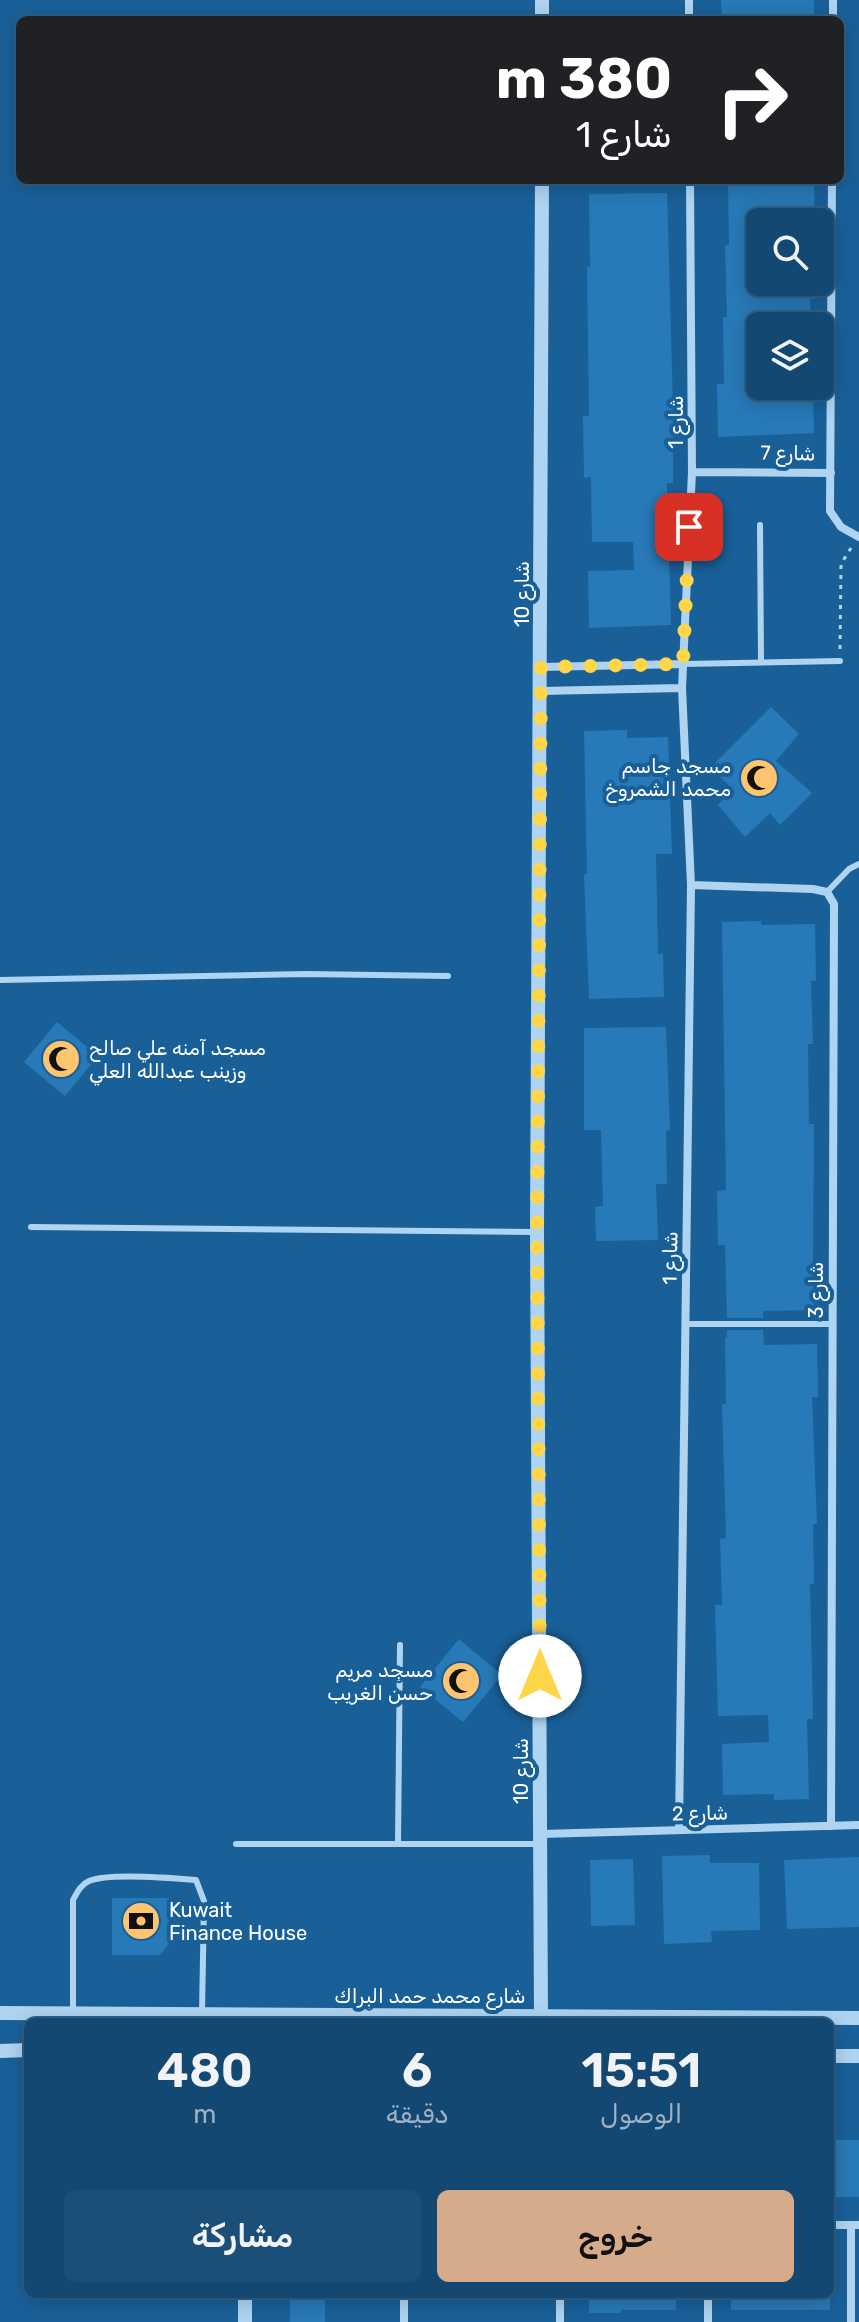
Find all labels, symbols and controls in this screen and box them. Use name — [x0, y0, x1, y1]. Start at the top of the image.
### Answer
text: 380 m — [496, 46, 672, 112]
icon: right — [700, 48, 804, 152]
text: شارع 1 — [576, 113, 672, 156]
map controls — [746, 208, 834, 400]
button: search — [746, 208, 834, 296]
button: layers — [746, 312, 834, 400]
street label: شارع 1 — [664, 395, 690, 449]
street label: شارع 7 — [760, 441, 816, 467]
pin — [655, 493, 723, 561]
icon: arrive — [667, 505, 711, 549]
street label: شارع 10 — [510, 561, 536, 627]
place label: مسجد جاسم محمد الشمروخ — [605, 754, 731, 803]
mosque icon: مسجد جاسم محمد الشمروخ — [738, 757, 780, 799]
place label: مسجد آمنه علي صالح وزينب عبدالله العلي — [89, 1036, 266, 1086]
mosque icon: مسجد آمنه علي صالح وزينب عبدالله العلي — [40, 1038, 82, 1080]
street label: شارع 1 — [658, 1231, 684, 1285]
street label: شارع 3 — [804, 1262, 830, 1318]
position arrow — [498, 1634, 582, 1718]
place label: مسجد مريم حسن الغريب — [327, 1658, 433, 1705]
mosque icon: مسجد مريم حسن الغريب — [440, 1660, 482, 1702]
street label: شارع 10 — [509, 1738, 535, 1804]
street label: شارع 2 — [672, 1801, 728, 1827]
place label: Kuwait Finance House — [169, 1898, 307, 1945]
bank icon: Kuwait Finance House — [120, 1900, 162, 1942]
street label: شارع محمد حمد البراك — [334, 1984, 526, 2010]
text: 480 — [157, 2042, 253, 2099]
text: 6 — [402, 2042, 432, 2099]
text: 15:51 — [581, 2042, 701, 2099]
text: m — [193, 2099, 216, 2130]
text: دقيقة — [386, 2099, 449, 2130]
text: الوصول — [600, 2099, 682, 2130]
button: مشاركة — [64, 2190, 421, 2282]
button: خروج — [437, 2190, 794, 2282]

